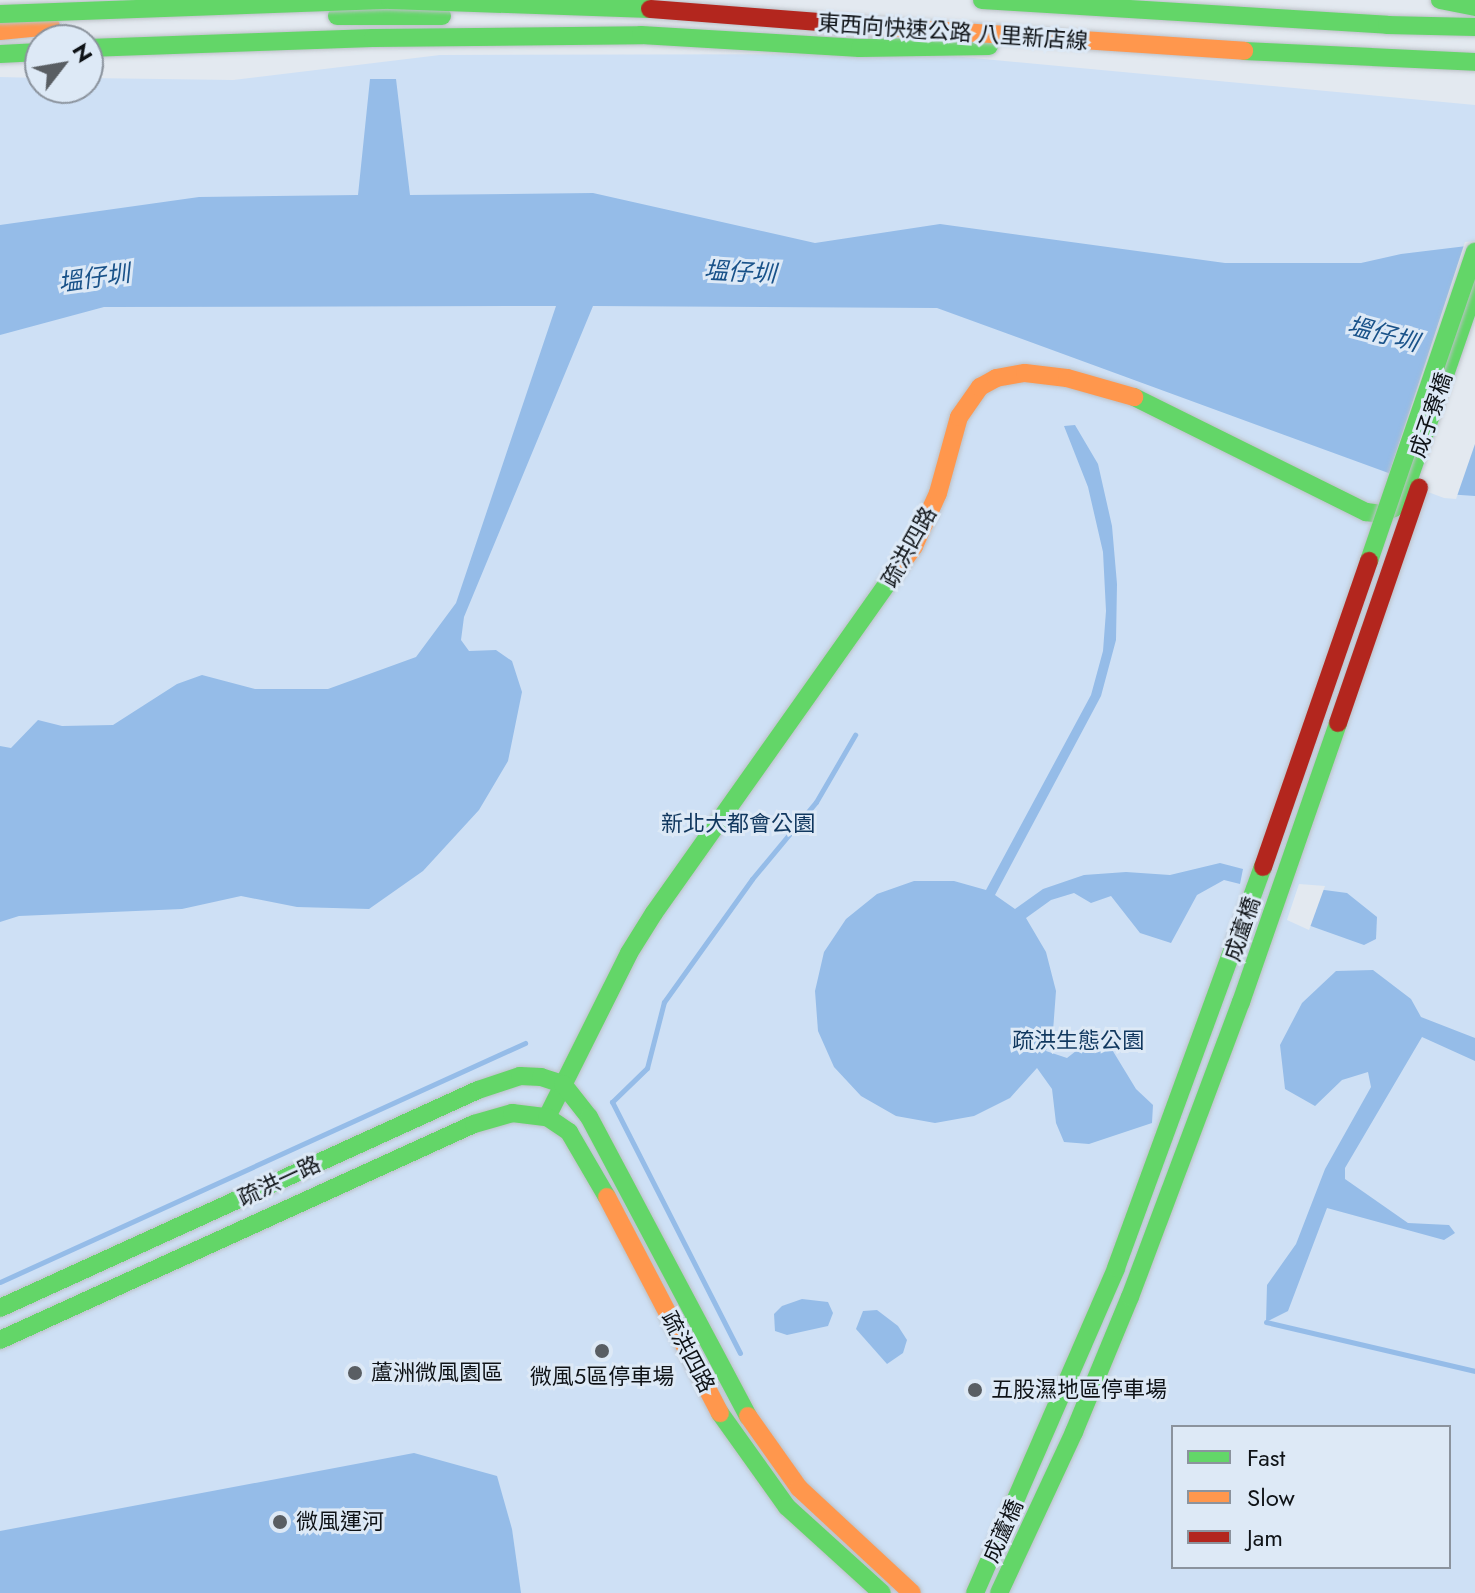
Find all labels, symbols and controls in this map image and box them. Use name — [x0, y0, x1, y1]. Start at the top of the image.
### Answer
street label: 東西向快速公路 八里新店線 — [817, 9, 1089, 55]
north arrow — [24, 24, 104, 104]
text: N — [65, 37, 101, 68]
water label: 塭仔圳 — [703, 256, 777, 288]
water label: 塭仔圳 — [56, 259, 132, 297]
water label: 塭仔圳 — [1344, 311, 1422, 357]
street label: 成子寮橋 — [1404, 369, 1458, 461]
street label: 疏洪四路 — [876, 502, 942, 592]
park label: 新北大都會公園 — [661, 811, 815, 837]
street label: 成蘆橋 — [1219, 894, 1265, 964]
park label: 疏洪生態公園 — [1012, 1028, 1144, 1054]
street label: 疏洪一路 — [234, 1150, 324, 1212]
street label: 疏洪四路 — [656, 1307, 720, 1397]
marker: 微風5區停車場 — [593, 1342, 611, 1360]
place label: 蘆洲微風園區 — [371, 1360, 503, 1386]
marker: 蘆洲微風園區 — [346, 1364, 364, 1382]
place label: 微風5區停車場 — [530, 1364, 674, 1390]
place label: 五股濕地區停車場 — [991, 1377, 1167, 1403]
marker: 五股濕地區停車場 — [966, 1381, 984, 1399]
legend — [1171, 1425, 1451, 1569]
text: Fast — [1247, 1440, 1285, 1475]
text: Slow — [1247, 1480, 1295, 1515]
street label: 成蘆橋 — [978, 1495, 1028, 1567]
place label: 微風運河 — [296, 1509, 384, 1535]
marker: 微風運河 — [271, 1513, 289, 1531]
text: Jam — [1247, 1520, 1283, 1555]

